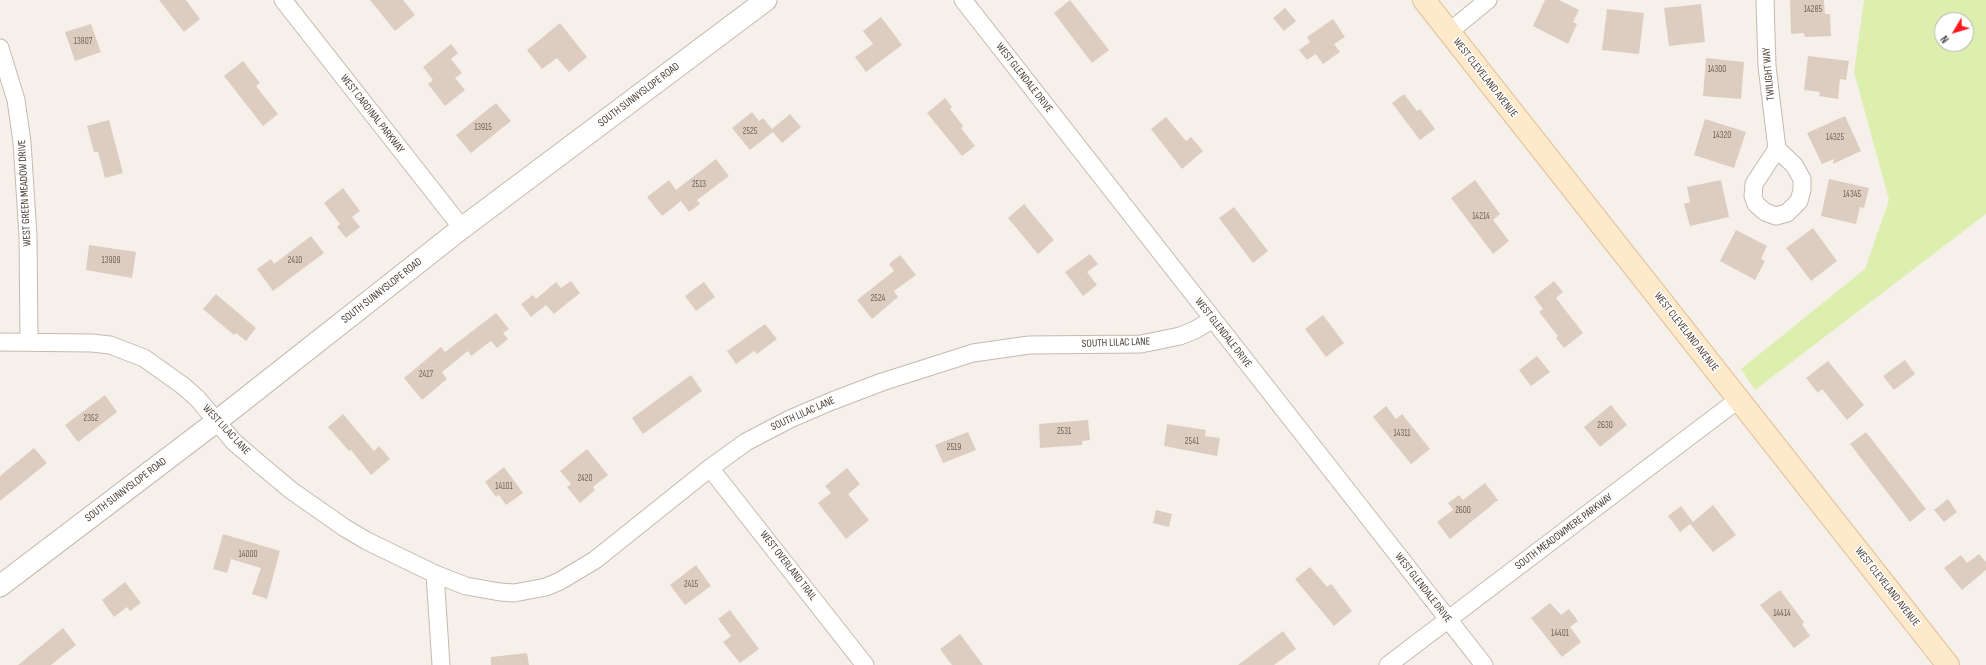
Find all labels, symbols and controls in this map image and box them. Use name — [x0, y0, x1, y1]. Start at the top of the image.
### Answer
house number: 14285 — [1804, 5, 1822, 15]
north arrow — [1934, 12, 1974, 52]
text: N — [1938, 33, 1952, 45]
street label: WEST CLEVELAND AVENUE — [1450, 36, 1520, 120]
house number: 13807 — [74, 37, 92, 47]
street label: WEST GLENDALE DRIVE — [993, 41, 1055, 115]
street label: TWILIGHT WAY — [1760, 47, 1778, 101]
street label: SOUTH SUNNYSLOPE ROAD — [596, 60, 682, 130]
house number: 14300 — [1708, 65, 1726, 75]
street label: WEST CARDINAL PARKWAY — [337, 72, 407, 156]
house number: 13915 — [474, 123, 492, 133]
house number: 2525 — [743, 127, 757, 137]
house number: 14320 — [1713, 131, 1731, 141]
house number: 14325 — [1826, 133, 1844, 143]
street label: WEST GREEN MEADOW DRIVE — [16, 139, 34, 247]
house number: 2513 — [692, 180, 706, 190]
house number: 14345 — [1843, 190, 1861, 200]
house number: 14214 — [1472, 212, 1490, 222]
street label: SOUTH SUNNYSLOPE ROAD — [339, 255, 425, 327]
house number: 13909 — [102, 256, 120, 266]
house number: 2410 — [288, 256, 302, 266]
street label: WEST CLEVELAND AVENUE — [1651, 290, 1721, 374]
house number: 2524 — [871, 294, 885, 304]
street label: WEST GLENDALE DRIVE — [1192, 296, 1254, 370]
street label: SOUTH LILAC LANE — [1082, 335, 1150, 351]
house number: 2417 — [419, 370, 433, 380]
street label: SOUTH LILAC LANE — [769, 394, 837, 434]
street label: WEST LILAC LANE — [199, 402, 253, 458]
house number: 2352 — [84, 414, 98, 424]
house number: 2630 — [1597, 421, 1613, 431]
house number: 2531 — [1057, 427, 1071, 437]
house number: 14311 — [1393, 429, 1411, 439]
house number: 2541 — [1185, 437, 1199, 447]
house number: 2519 — [947, 443, 961, 453]
street label: SOUTH SUNNYSLOPE ROAD — [83, 455, 169, 525]
house number: 2420 — [577, 474, 593, 484]
house number: 14101 — [495, 482, 513, 492]
street label: SOUTH MEADOWMERE PARKWAY — [1513, 491, 1615, 573]
house number: 2600 — [1455, 506, 1471, 516]
street label: WEST OVERLAND TRAIL — [757, 529, 819, 603]
street label: WEST CLEVELAND AVENUE — [1852, 545, 1922, 629]
house number: 14000 — [239, 550, 257, 560]
street label: WEST GLENDALE DRIVE — [1392, 551, 1454, 625]
house number: 2415 — [684, 580, 698, 590]
house number: 14414 — [1773, 609, 1791, 619]
house number: 14401 — [1551, 629, 1569, 639]

